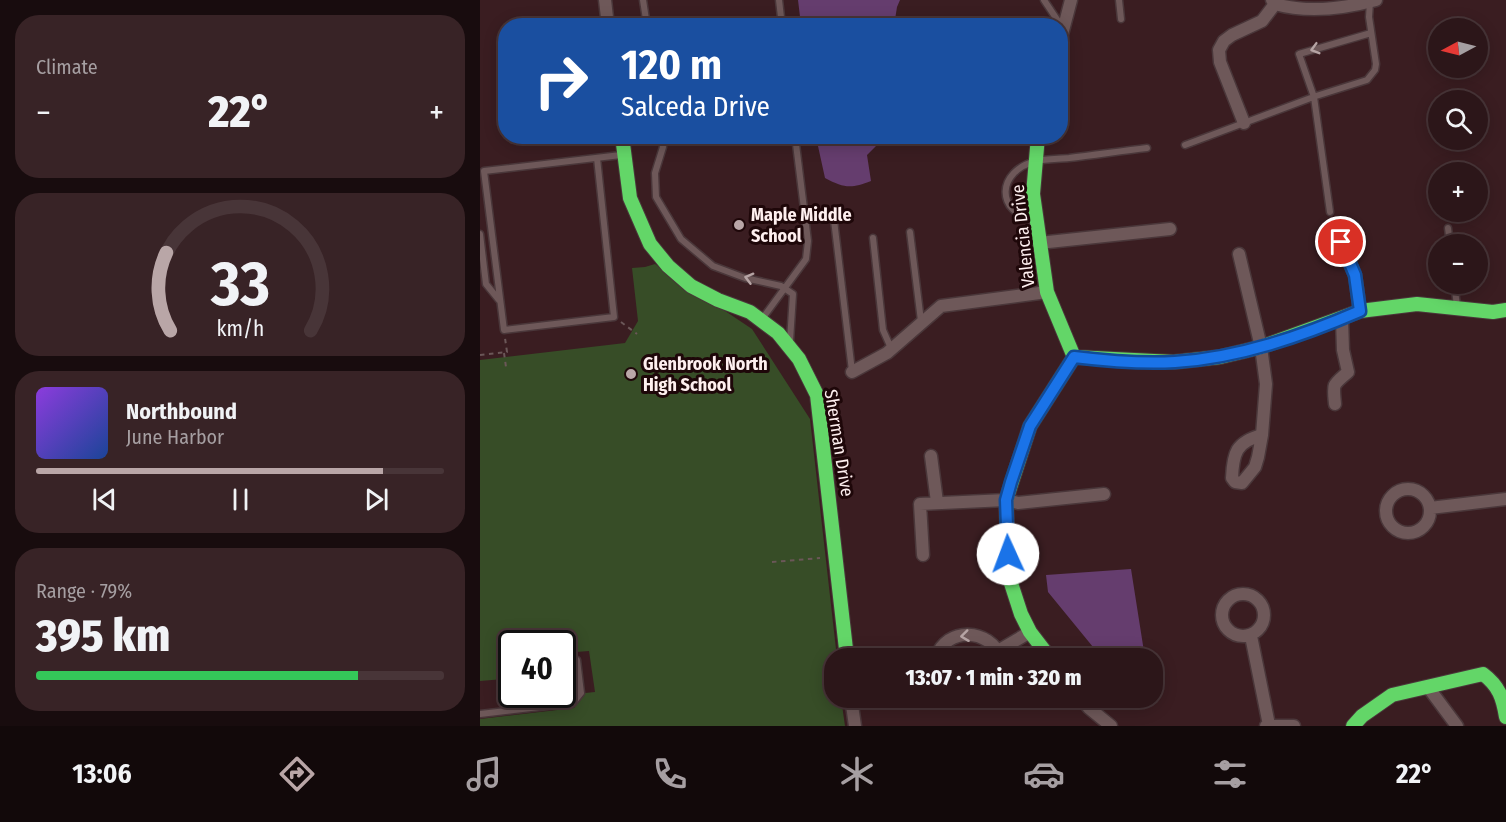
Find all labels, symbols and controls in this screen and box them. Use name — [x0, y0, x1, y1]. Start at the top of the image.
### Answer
north arrow — [1428, 18, 1488, 78]
map controls — [1428, 18, 1488, 294]
text: 120 m — [621, 40, 722, 90]
icon: right — [522, 42, 600, 120]
one-way arrow — [1310, 42, 1321, 54]
text: Climate — [36, 55, 98, 79]
text: 22° — [208, 85, 272, 139]
button: search — [1428, 90, 1488, 150]
text: Salceda Drive — [621, 91, 770, 123]
text: − — [36, 93, 51, 133]
text: + — [429, 93, 444, 133]
button: + — [1428, 162, 1488, 222]
street label: Valencia Drive — [1007, 183, 1039, 289]
place label: Maple Middle School — [751, 204, 852, 247]
pin — [1315, 216, 1366, 267]
marker: Maple Middle School — [732, 218, 746, 232]
icon: arrive — [1324, 225, 1357, 258]
button: − — [1428, 234, 1488, 294]
text: 33 — [209, 247, 270, 322]
one-way arrow — [744, 273, 754, 286]
text: km/h — [216, 317, 264, 343]
place label: Glenbrook North High School — [643, 353, 768, 396]
marker: Glenbrook North High School — [624, 367, 638, 381]
street label: Sherman Drive — [820, 388, 858, 498]
text: Northbound — [126, 398, 237, 425]
text: June Harbor — [126, 425, 224, 449]
icon: previous — [88, 483, 121, 516]
icon: pause — [224, 483, 257, 516]
icon: next — [360, 483, 393, 516]
position arrow — [976, 522, 1040, 586]
text: Range · 79% — [36, 579, 132, 603]
text: 395 km — [36, 609, 170, 663]
one-way arrow — [960, 629, 969, 642]
speed limit sign: 40 — [498, 630, 576, 708]
text: 13:07 · 1 min · 320 m — [905, 664, 1082, 691]
icon: directions — [276, 753, 318, 795]
icon: music — [463, 753, 505, 795]
icon: phone — [649, 753, 691, 795]
icon: climate — [836, 753, 878, 795]
icon: car — [1023, 753, 1065, 795]
icon: filters — [1209, 753, 1251, 795]
text: 13:06 — [72, 758, 132, 790]
text: 22° — [1396, 758, 1434, 790]

